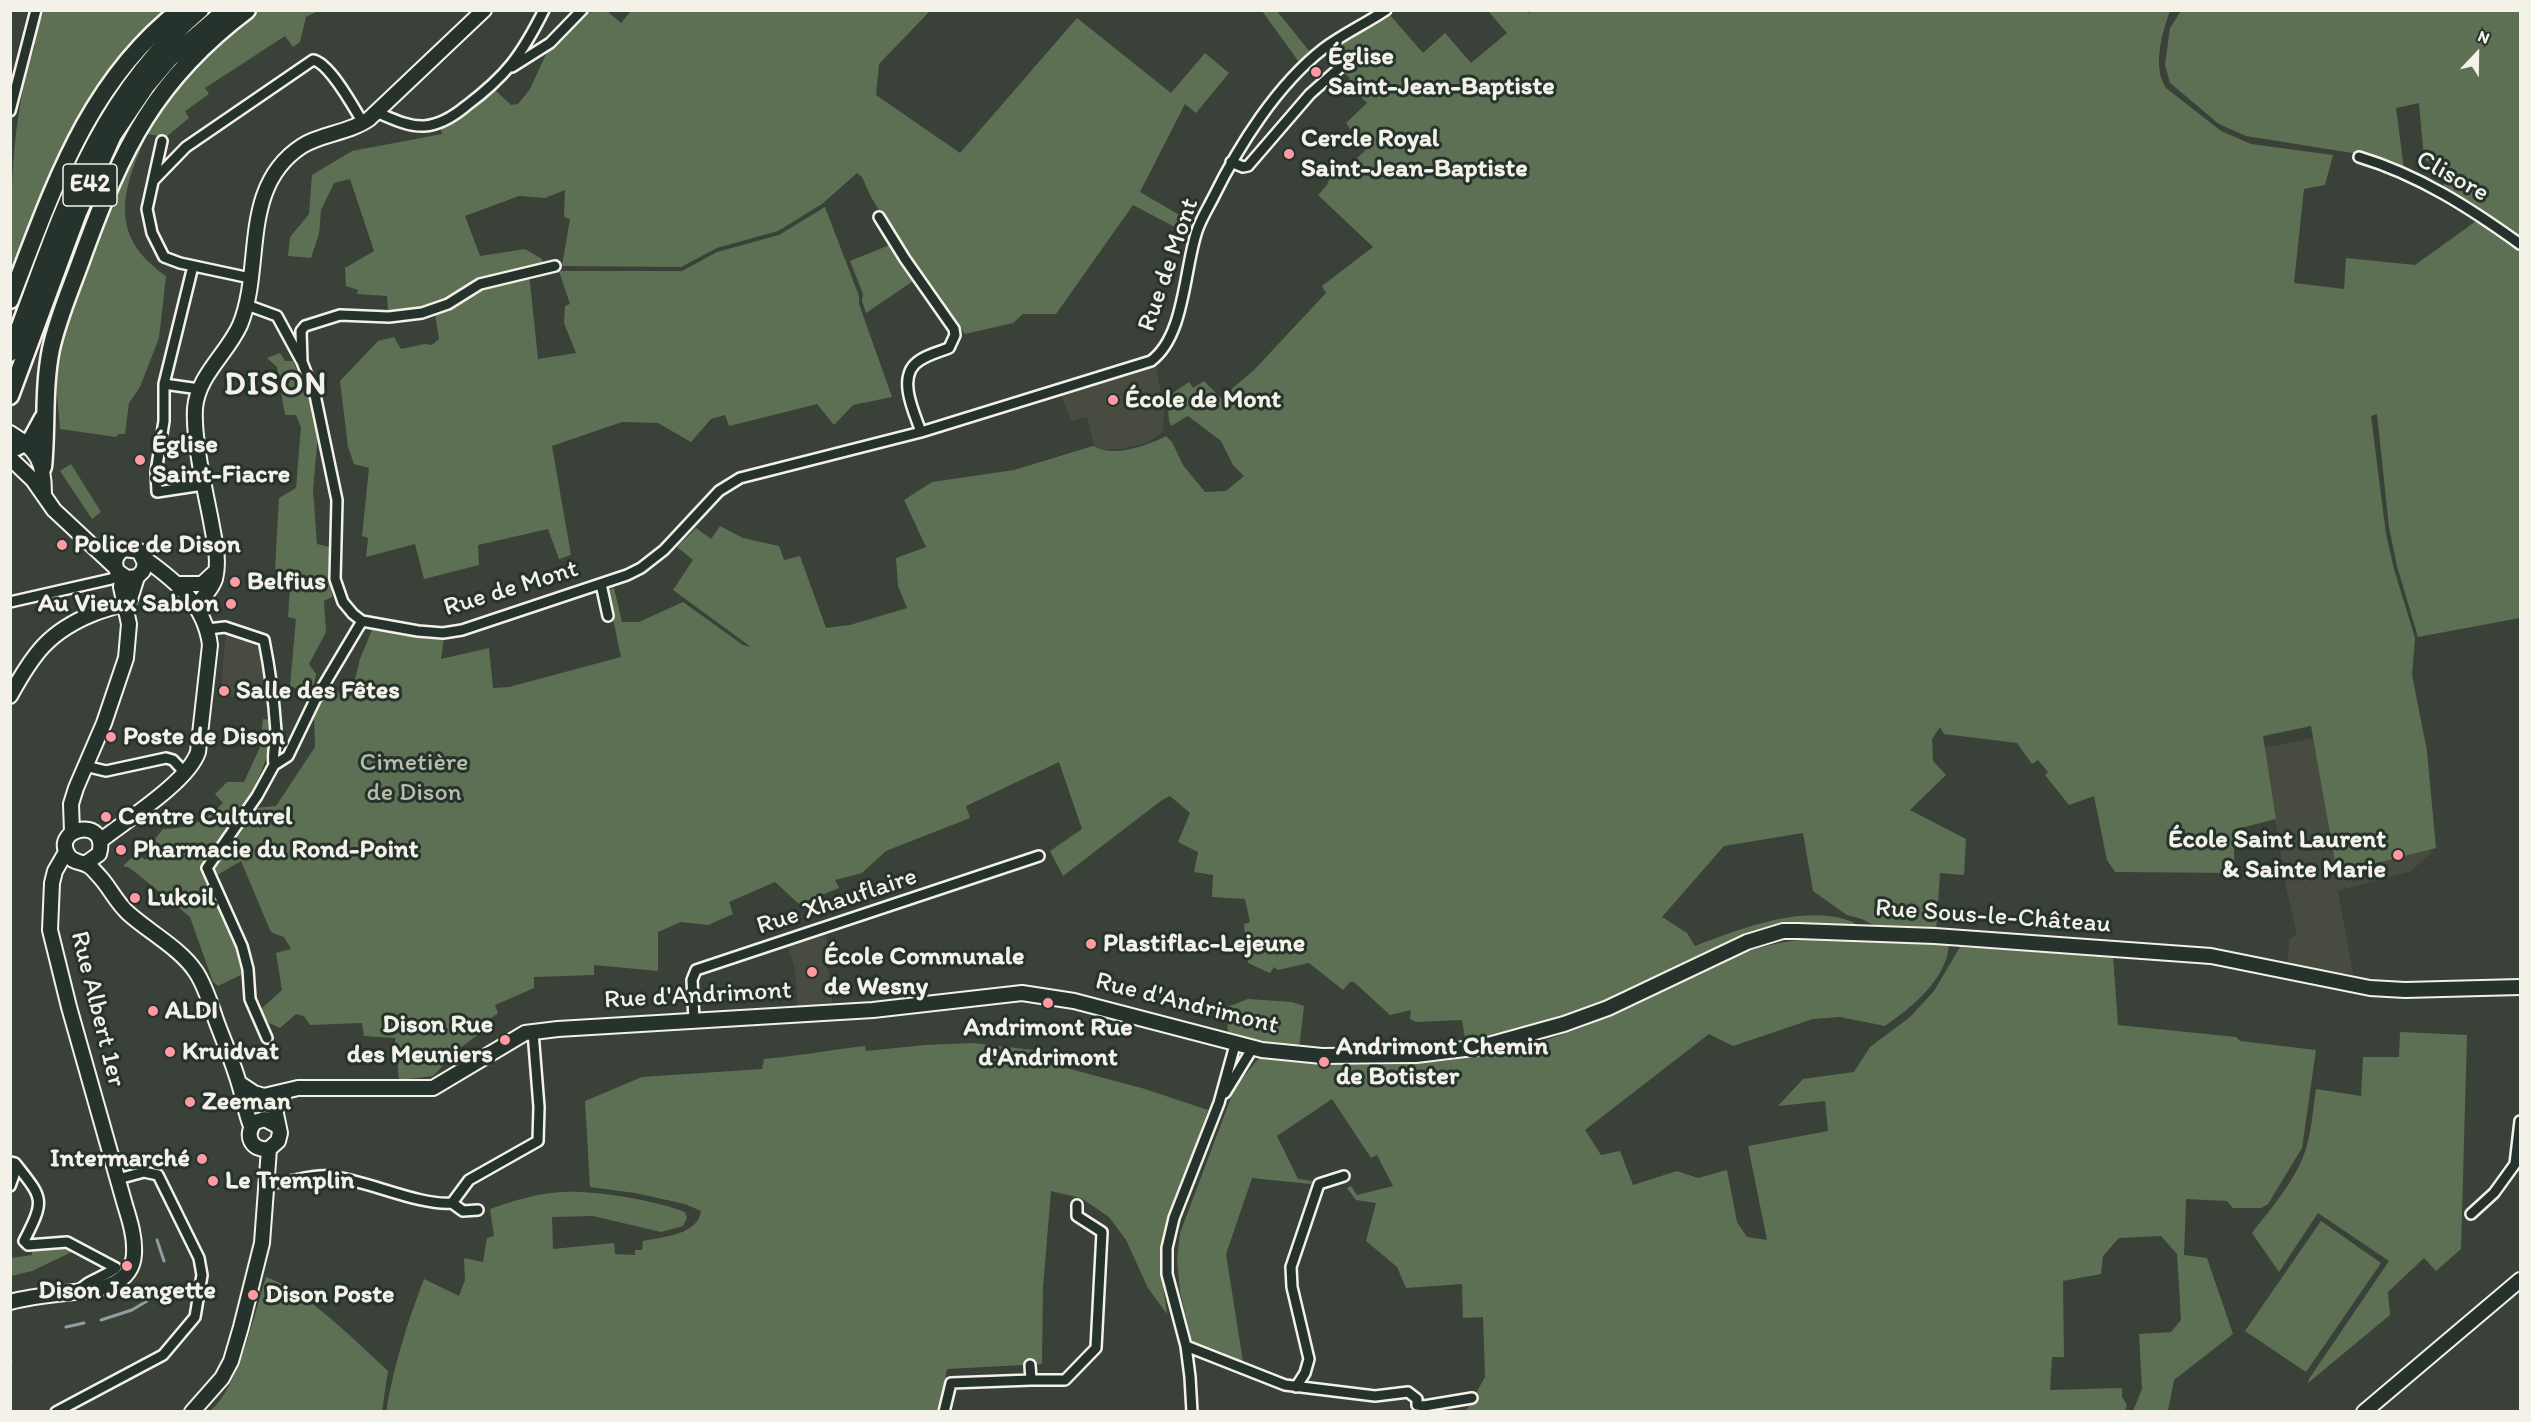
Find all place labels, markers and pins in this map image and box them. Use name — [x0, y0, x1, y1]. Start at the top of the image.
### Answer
place label: Église Saint-Jean-Baptiste — [1328, 41, 1555, 102]
marker: Église Saint-Jean-Baptiste — [1309, 65, 1323, 79]
place label: Cercle Royal Saint-Jean-Baptiste — [1301, 123, 1528, 184]
marker: Cercle Royal Saint-Jean-Baptiste — [1282, 147, 1296, 161]
place label: École de Mont — [1125, 384, 1281, 416]
marker: École de Mont — [1106, 393, 1120, 407]
place label: Église Saint-Fiacre — [152, 429, 290, 490]
marker: Église Saint-Fiacre — [133, 453, 147, 467]
place label: Police de Dison — [74, 529, 241, 561]
marker: Police de Dison — [55, 538, 69, 552]
place label: Belfius — [247, 566, 326, 598]
marker: Belfius — [228, 575, 242, 589]
place label: Au Vieux Sablon — [38, 588, 219, 620]
marker: Au Vieux Sablon — [224, 597, 238, 611]
place label: Salle des Fêtes — [236, 675, 400, 707]
marker: Salle des Fêtes — [217, 684, 231, 698]
place label: Poste de Dison — [123, 721, 285, 753]
marker: Poste de Dison — [104, 730, 118, 744]
place label: Centre Culturel — [118, 801, 292, 833]
marker: Centre Culturel — [99, 810, 113, 824]
place label: École Saint Laurent & Sainte Marie — [2168, 824, 2386, 886]
place label: Pharmacie du Rond-Point — [133, 834, 419, 866]
marker: Pharmacie du Rond-Point — [114, 843, 128, 857]
marker: École Saint Laurent & Sainte Marie — [2391, 848, 2405, 862]
place label: Lukoil — [147, 882, 215, 914]
marker: Lukoil — [128, 891, 142, 905]
place label: Plastiflac-Lejeune — [1103, 928, 1305, 960]
marker: Plastiflac-Lejeune — [1084, 937, 1098, 951]
place label: École Communale de Wesny — [824, 941, 1024, 1002]
marker: École Communale de Wesny — [805, 965, 819, 979]
place label: ALDI — [165, 995, 218, 1027]
marker: Andrimont Rue d'Andrimont — [1041, 996, 1055, 1010]
marker: ALDI — [146, 1004, 160, 1018]
place label: Dison Rue des Meuniers — [347, 1009, 493, 1070]
place label: Andrimont Rue d'Andrimont — [963, 1012, 1133, 1074]
place label: Andrimont Chemin de Botister — [1336, 1031, 1548, 1092]
marker: Dison Rue des Meuniers — [498, 1033, 512, 1047]
place label: Kruidvat — [182, 1036, 279, 1068]
marker: Kruidvat — [163, 1045, 177, 1059]
marker: Andrimont Chemin de Botister — [1317, 1055, 1331, 1069]
place label: Zeeman — [202, 1086, 291, 1118]
marker: Zeeman — [183, 1095, 197, 1109]
place label: Intermarché — [50, 1143, 190, 1175]
marker: Intermarché — [195, 1152, 209, 1166]
place label: Le Tremplin — [225, 1165, 354, 1197]
marker: Le Tremplin — [206, 1174, 220, 1188]
marker: Dison Jeangette — [120, 1259, 134, 1273]
place label: Dison Jeangette — [38, 1275, 216, 1307]
place label: Dison Poste — [265, 1279, 394, 1311]
marker: Dison Poste — [246, 1288, 260, 1302]

